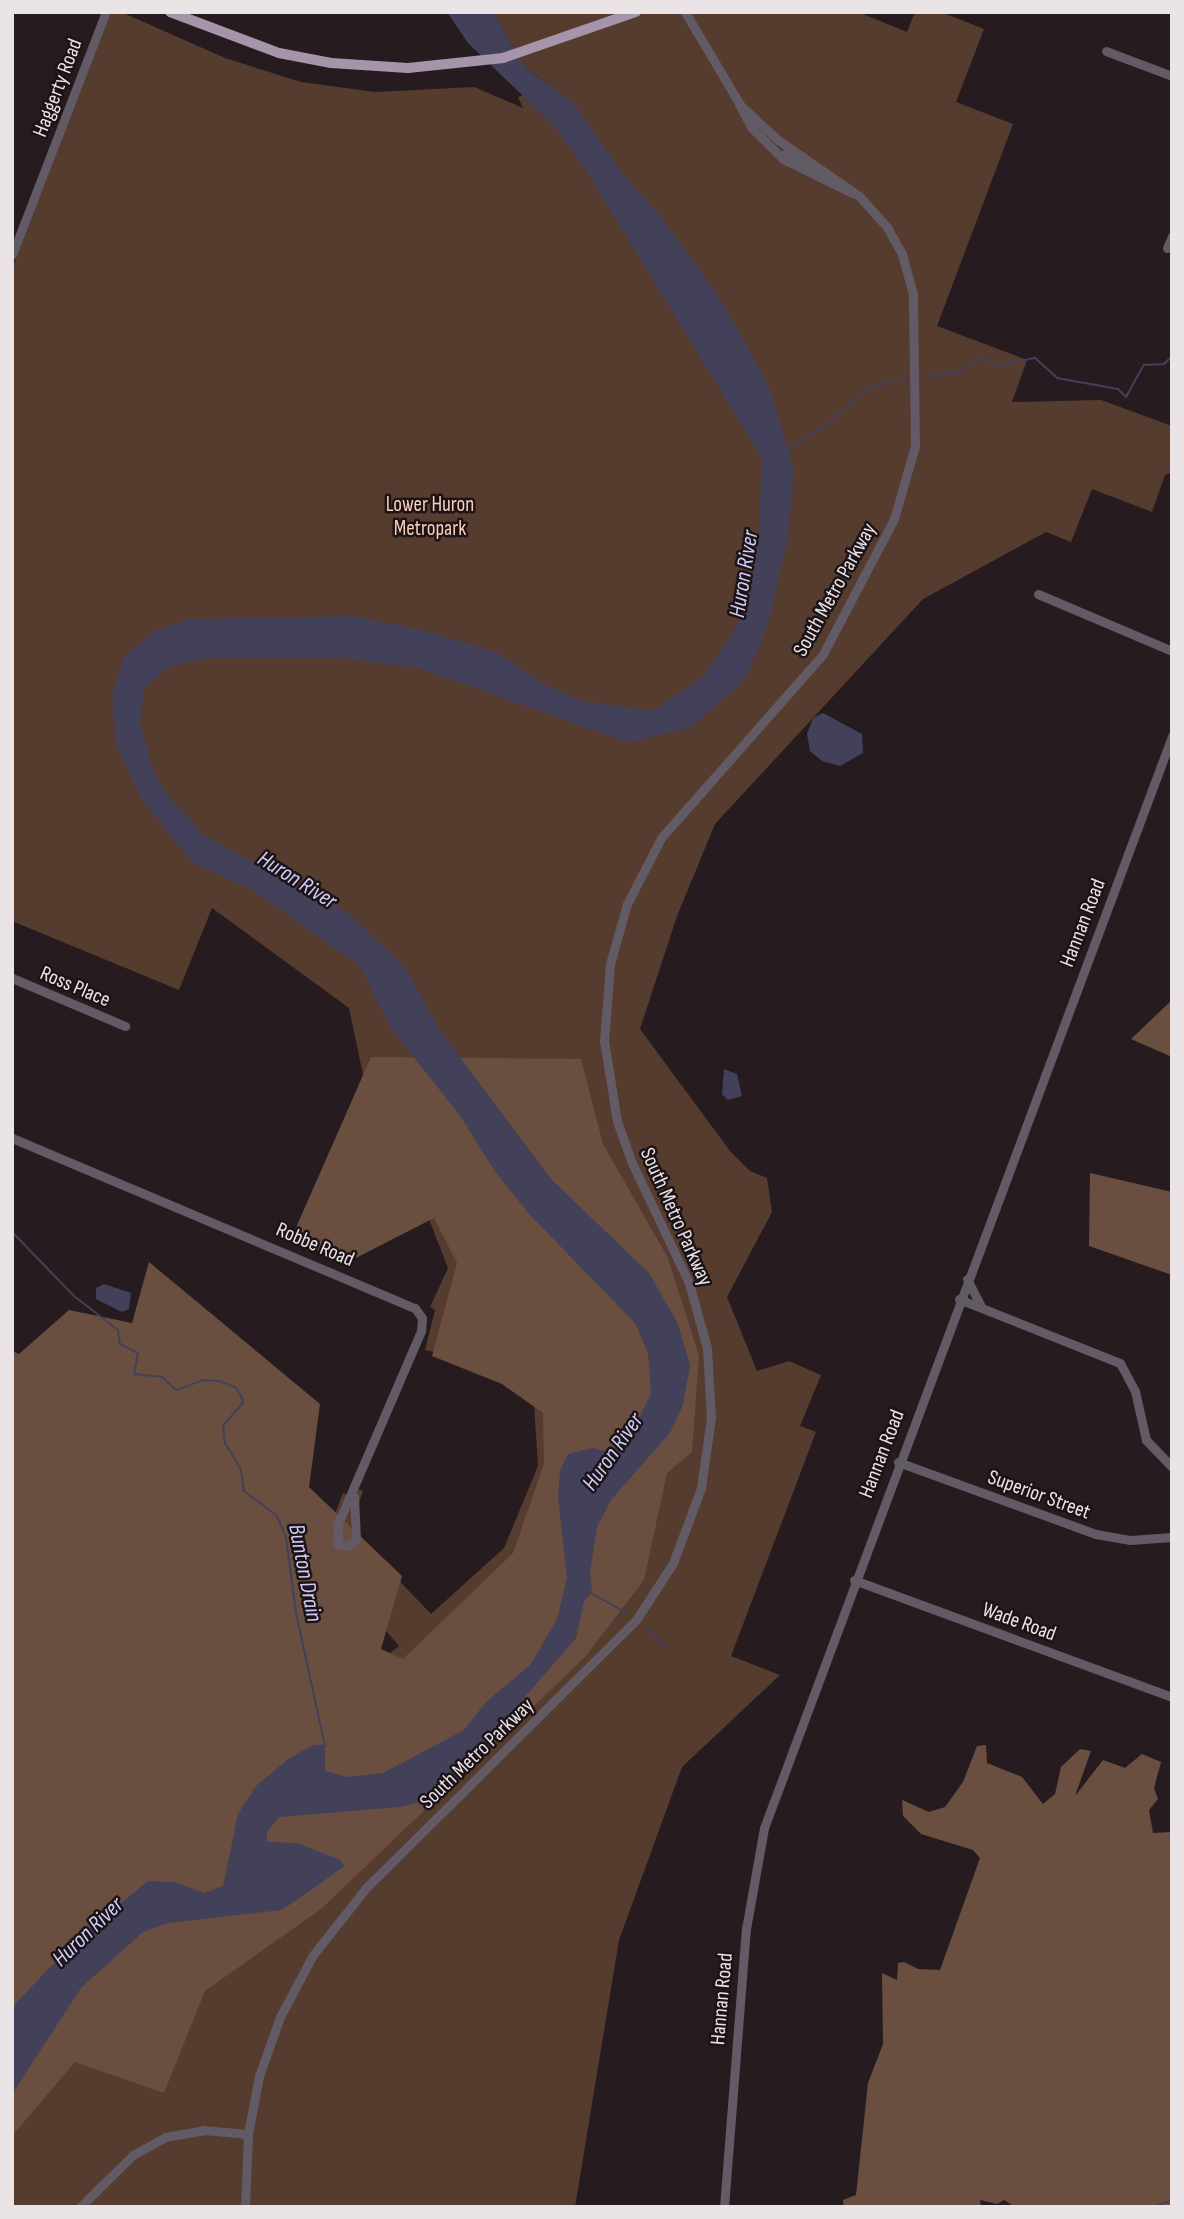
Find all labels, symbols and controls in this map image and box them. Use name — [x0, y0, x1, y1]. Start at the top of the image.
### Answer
street label: Haggerty Road — [28, 35, 88, 141]
park label: Lower Huron Metropark — [386, 492, 474, 542]
street label: South Metro Parkway — [788, 519, 882, 661]
water label: Huron River — [723, 528, 765, 620]
water label: Huron River — [252, 845, 342, 915]
street label: Hannan Road — [1055, 875, 1111, 971]
street label: Ross Place — [36, 961, 114, 1013]
street label: South Metro Parkway — [634, 1144, 718, 1290]
street label: Robbe Road — [272, 1217, 358, 1273]
street label: Hannan Road — [854, 1406, 910, 1502]
water label: Huron River — [576, 1408, 650, 1496]
street label: Superior Street — [984, 1465, 1094, 1525]
water label: Bunton Drain — [282, 1522, 328, 1624]
street label: Wade Road — [979, 1597, 1059, 1647]
street label: South Metro Parkway — [415, 1693, 539, 1815]
water label: Huron River — [47, 1891, 129, 1973]
street label: Hannan Road — [705, 1952, 739, 2046]

